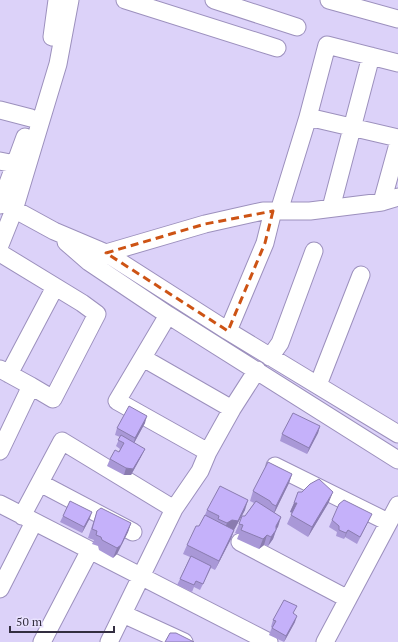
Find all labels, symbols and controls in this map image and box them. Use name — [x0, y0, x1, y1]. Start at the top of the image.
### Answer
scale bar — [10, 608, 114, 634]
text: 50 m — [16, 614, 43, 629]

